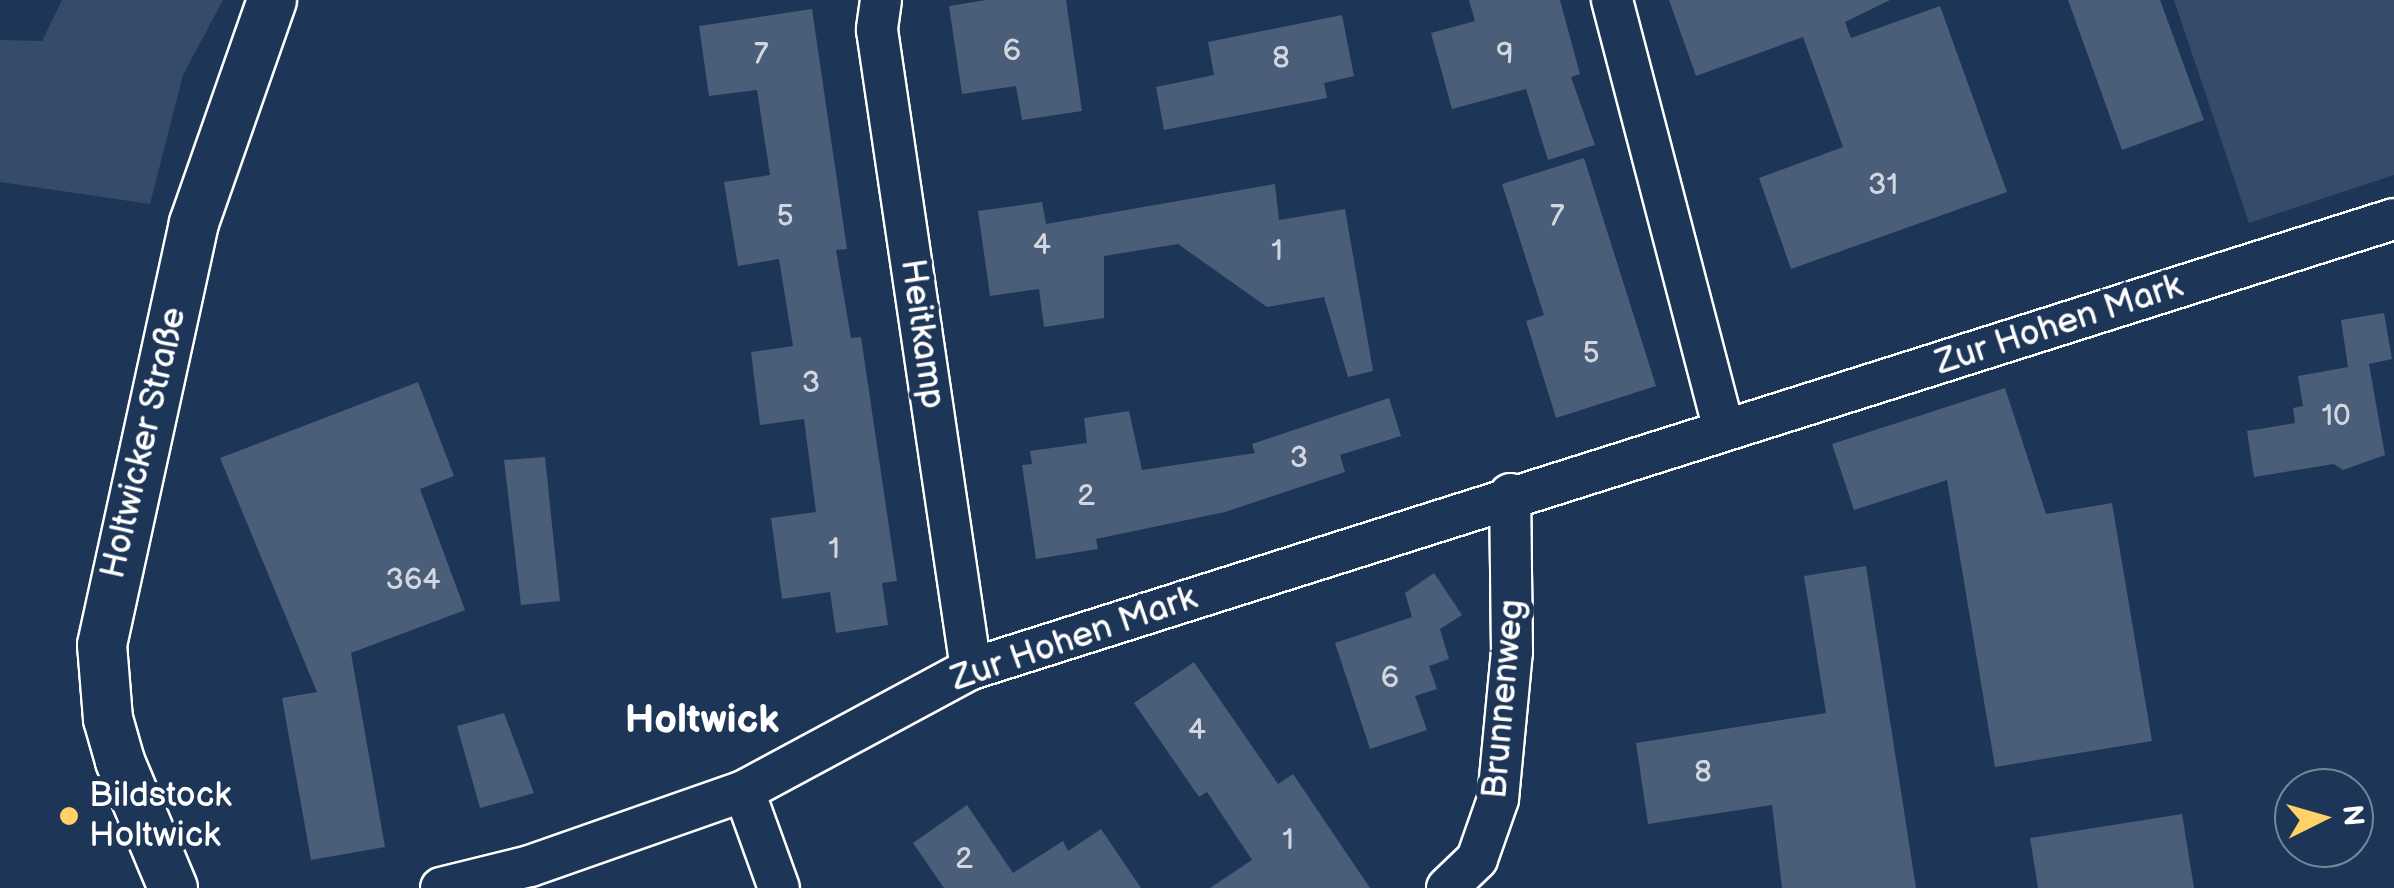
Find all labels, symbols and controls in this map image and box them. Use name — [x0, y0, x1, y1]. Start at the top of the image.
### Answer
house number: 6 — [1003, 33, 1021, 69]
house number: 7 — [754, 36, 768, 72]
house number: 9 — [1496, 36, 1514, 72]
house number: 8 — [1272, 40, 1290, 76]
house number: 31 — [1868, 167, 1898, 203]
house number: 5 — [776, 198, 794, 234]
house number: 7 — [1550, 198, 1564, 234]
house number: 4 — [1033, 227, 1051, 263]
house number: 1 — [1271, 233, 1283, 269]
street label: Heitkamp — [891, 256, 953, 412]
street label: Zur Hohen Mark — [1930, 265, 2188, 385]
street label: Holtwicker Straße — [92, 303, 196, 583]
house number: 5 — [1582, 335, 1600, 371]
house number: 3 — [802, 365, 820, 401]
house number: 10 — [2321, 398, 2351, 434]
house number: 3 — [1290, 440, 1308, 476]
house number: 2 — [1077, 478, 1095, 514]
house number: 1 — [828, 531, 840, 567]
house number: 364 — [385, 562, 441, 598]
street label: Zur Hohen Mark — [946, 577, 1202, 701]
street label: Brunnenweg — [1474, 598, 1534, 800]
house number: 6 — [1381, 660, 1399, 696]
district label: Holtwick — [625, 696, 779, 744]
house number: 4 — [1188, 712, 1206, 748]
house number: 8 — [1694, 754, 1712, 790]
north arrow — [2274, 768, 2374, 868]
place label: Bildstock Holtwick — [89, 775, 231, 857]
text: N — [2335, 804, 2370, 827]
marker: Bildstock Holtwick — [58, 805, 80, 827]
house number: 1 — [1282, 822, 1294, 858]
house number: 2 — [955, 841, 973, 877]

